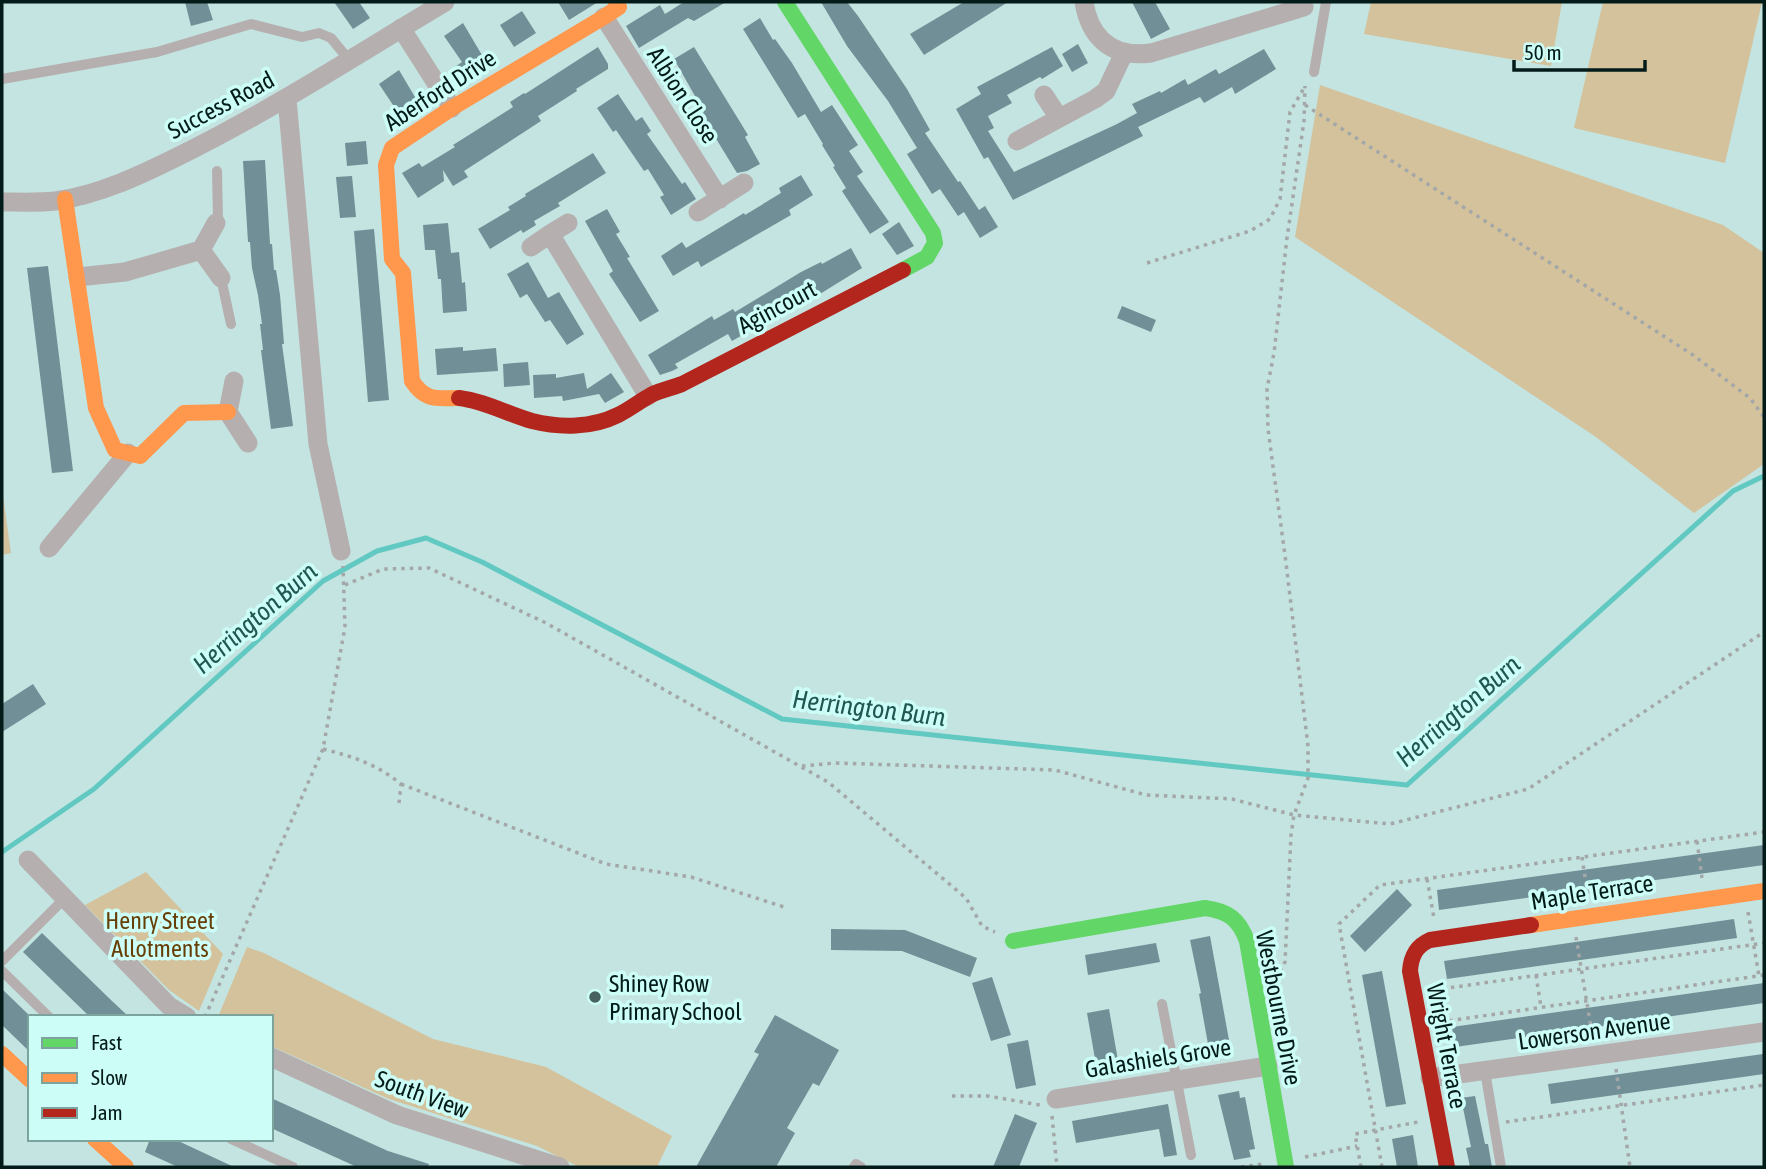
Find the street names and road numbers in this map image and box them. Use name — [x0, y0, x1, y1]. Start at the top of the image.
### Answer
street label: Albion Close — [642, 42, 724, 148]
street label: Aberford Drive — [379, 44, 501, 136]
street label: Success Road — [163, 66, 279, 144]
street label: Agincourt — [733, 275, 821, 339]
street label: Maple Terrace — [1529, 869, 1655, 915]
street label: Westbourne Drive — [1251, 929, 1307, 1087]
street label: Wright Terrace — [1422, 981, 1472, 1111]
street label: Lowerson Avenue — [1516, 1007, 1672, 1055]
street label: Galashiels Grove — [1083, 1033, 1233, 1083]
street label: South View — [372, 1065, 472, 1123]

